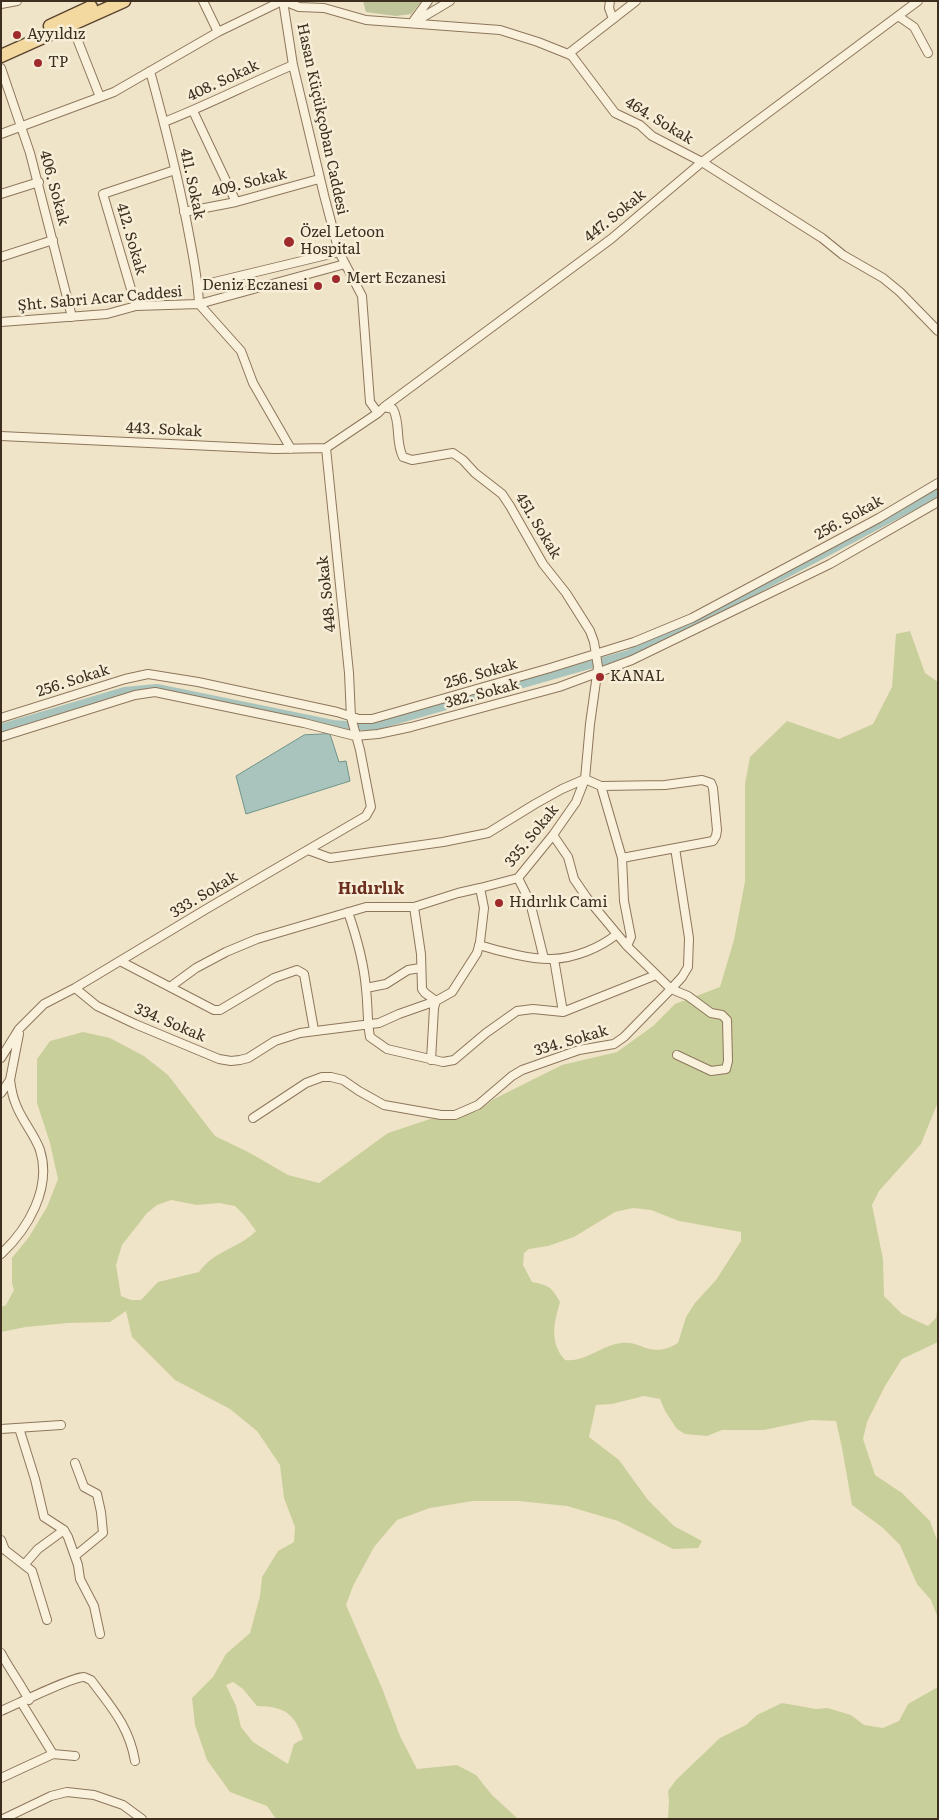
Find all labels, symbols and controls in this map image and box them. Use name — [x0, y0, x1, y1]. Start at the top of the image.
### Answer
street label: Hasan Küçükçoban Caddesi — [293, 21, 351, 217]
place label: Ayyıldız — [27, 26, 85, 44]
marker: Ayyıldız — [11, 29, 23, 41]
place label: TP — [48, 54, 68, 72]
marker: TP — [32, 57, 44, 69]
street label: 408. Sokak — [184, 57, 262, 105]
street label: 464. Sokak — [622, 94, 696, 148]
street label: 411. Sokak — [176, 147, 208, 221]
street label: 406. Sokak — [35, 149, 73, 227]
street label: 409. Sokak — [210, 165, 288, 201]
street label: 447. Sokak — [581, 186, 649, 246]
street label: 412. Sokak — [112, 201, 150, 277]
place label: Özel Letoon Hospital — [300, 224, 385, 259]
marker: Özel Letoon Hospital — [282, 235, 296, 249]
place label: Mert Eczanesi — [346, 270, 446, 288]
marker: Mert Eczanesi — [330, 273, 342, 285]
place label: Deniz Eczanesi — [202, 277, 308, 295]
marker: Deniz Eczanesi — [312, 280, 324, 292]
street label: Şht. Sabri Acar Caddesi — [17, 283, 183, 315]
street label: 443. Sokak — [125, 419, 203, 441]
street label: 451. Sokak — [511, 490, 565, 562]
street label: 256. Sokak — [812, 492, 886, 544]
street label: 448. Sokak — [314, 555, 340, 633]
street label: 256. Sokak — [442, 655, 520, 693]
street label: 256. Sokak — [34, 661, 112, 701]
place label: KANAL — [610, 668, 665, 686]
marker: KANAL — [594, 671, 606, 683]
street label: 382. Sokak — [443, 676, 521, 712]
street label: 335. Sokak — [501, 801, 563, 871]
street label: 333. Sokak — [167, 868, 241, 922]
district label: Hıdırlık — [338, 879, 404, 899]
place label: Hıdırlık Cami — [509, 894, 607, 912]
marker: Hıdırlık Cami — [493, 897, 505, 909]
street label: 334. Sokak — [132, 1000, 208, 1046]
street label: 334. Sokak — [532, 1022, 610, 1060]

